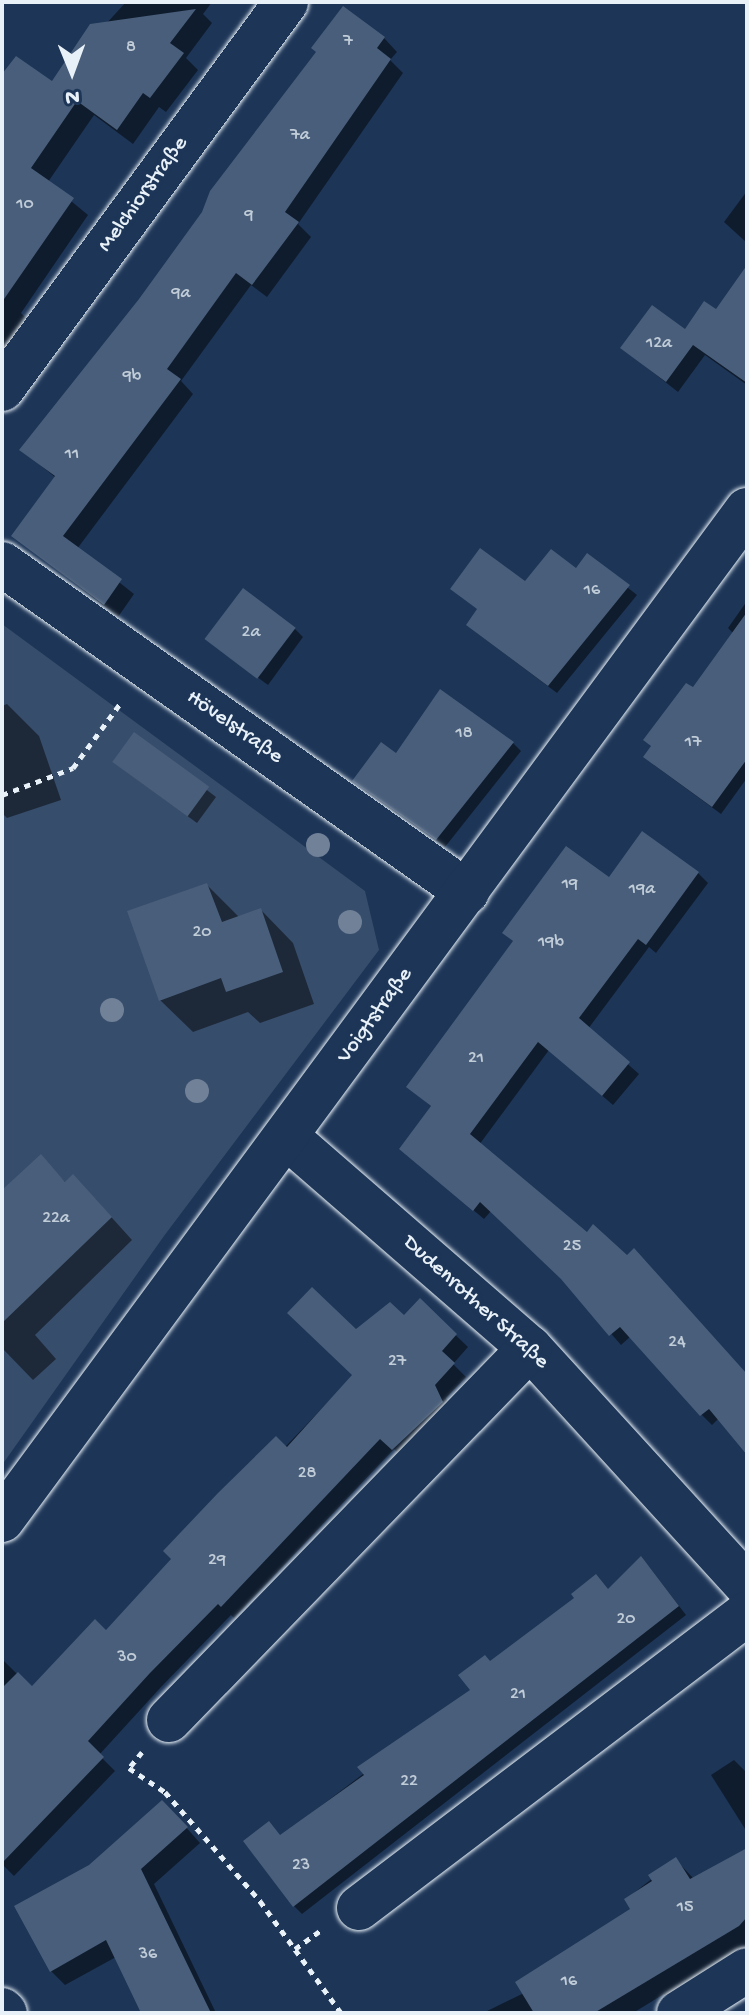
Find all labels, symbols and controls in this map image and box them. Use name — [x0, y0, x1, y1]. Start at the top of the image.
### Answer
house number: 7 — [343, 31, 353, 53]
north arrow — [32, 32, 112, 112]
house number: 8 — [126, 37, 136, 59]
text: N — [65, 83, 80, 109]
house number: 7a — [290, 125, 310, 147]
street label: Melchiorstraße — [93, 132, 195, 258]
house number: 10 — [16, 194, 34, 216]
house number: 9 — [244, 205, 254, 227]
house number: 9a — [171, 283, 191, 305]
house number: 12a — [646, 333, 672, 355]
house number: 9b — [123, 366, 141, 388]
house number: 11 — [65, 444, 79, 466]
house number: 16 — [584, 580, 600, 602]
house number: 2a — [242, 622, 260, 644]
street label: Hövelstraße — [181, 685, 287, 771]
house number: 18 — [455, 723, 473, 745]
house number: 17 — [685, 732, 701, 754]
house number: 19 — [562, 874, 578, 896]
house number: 19a — [629, 879, 655, 901]
house number: 20 — [192, 922, 212, 944]
house number: 19b — [538, 932, 564, 954]
street label: Voigtstraße — [332, 963, 420, 1069]
house number: 21 — [468, 1048, 484, 1070]
house number: 22a — [42, 1208, 70, 1230]
street label: Dudenrother Straße — [396, 1230, 554, 1376]
house number: 25 — [563, 1236, 581, 1258]
house number: 24 — [668, 1332, 686, 1354]
house number: 27 — [388, 1351, 406, 1373]
house number: 28 — [298, 1463, 316, 1485]
house number: 29 — [208, 1550, 226, 1572]
house number: 20 — [616, 1609, 636, 1631]
house number: 30 — [117, 1647, 137, 1669]
house number: 21 — [510, 1684, 526, 1706]
house number: 22 — [400, 1771, 418, 1793]
house number: 23 — [292, 1855, 310, 1877]
house number: 15 — [677, 1897, 693, 1919]
house number: 36 — [139, 1944, 157, 1966]
house number: 16 — [561, 1971, 577, 1993]

